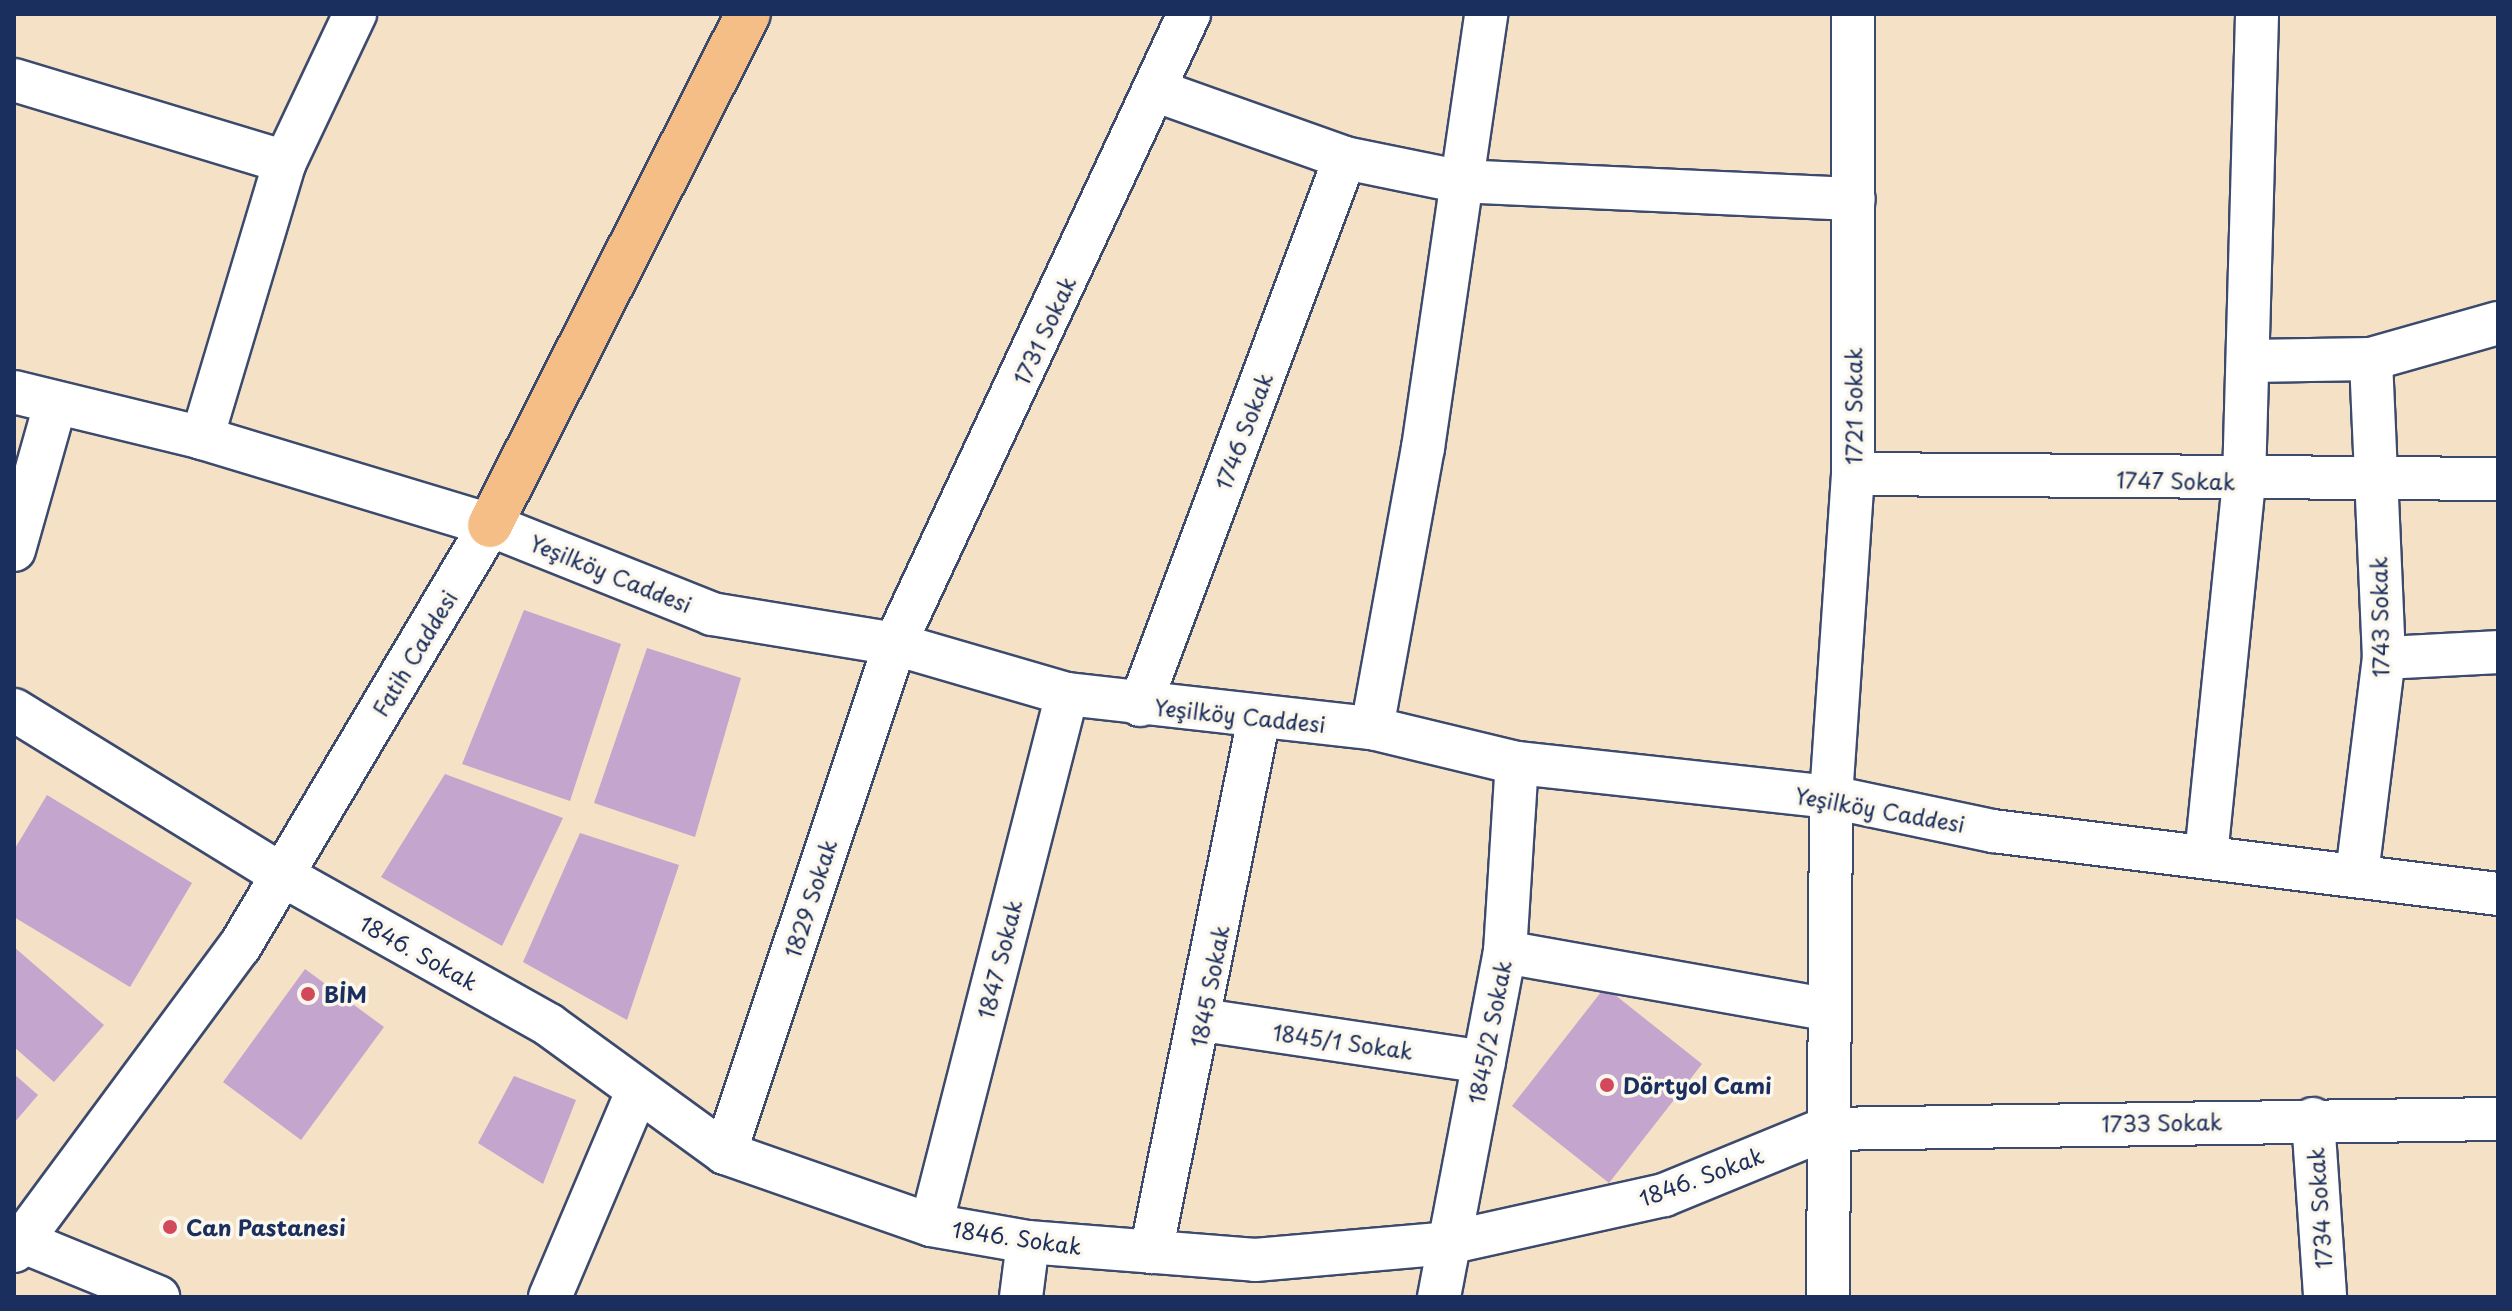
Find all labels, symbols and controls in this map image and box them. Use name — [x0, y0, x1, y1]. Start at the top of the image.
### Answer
street label: 1731 Sokak — [1007, 272, 1081, 388]
street label: 1721 Sokak — [1840, 347, 1866, 465]
street label: 1746 Sokak — [1208, 368, 1278, 494]
street label: 1747 Sokak — [2116, 466, 2236, 494]
street label: Yeşilköy Caddesi — [526, 529, 696, 617]
street label: 1743 Sokak — [2365, 556, 2393, 678]
street label: Fatih Caddesi — [366, 585, 462, 721]
street label: Yeşilköy Caddesi — [1153, 693, 1327, 737]
street label: Yeşilköy Caddesi — [1793, 781, 1967, 837]
street label: 1829 Sokak — [779, 836, 841, 960]
street label: 1847 Sokak — [972, 897, 1026, 1021]
street label: 1846. Sokak — [355, 908, 483, 996]
street label: 1845 Sokak — [1184, 923, 1234, 1049]
street label: 1845/2 Sokak — [1462, 957, 1516, 1107]
place label: BİM — [324, 981, 367, 1007]
marker: BİM — [299, 985, 317, 1003]
street label: 1845/1 Sokak — [1270, 1018, 1416, 1064]
place label: Dörtyol Cami — [1623, 1072, 1773, 1098]
marker: Dörtyol Cami — [1598, 1076, 1616, 1094]
street label: 1733 Sokak — [2100, 1108, 2224, 1136]
street label: 1846. Sokak — [1634, 1141, 1768, 1211]
street label: 1734 Sokak — [2302, 1146, 2336, 1270]
place label: Can Pastanesi — [186, 1214, 346, 1240]
street label: 1846. Sokak — [950, 1215, 1084, 1259]
marker: Can Pastanesi — [161, 1218, 179, 1236]

